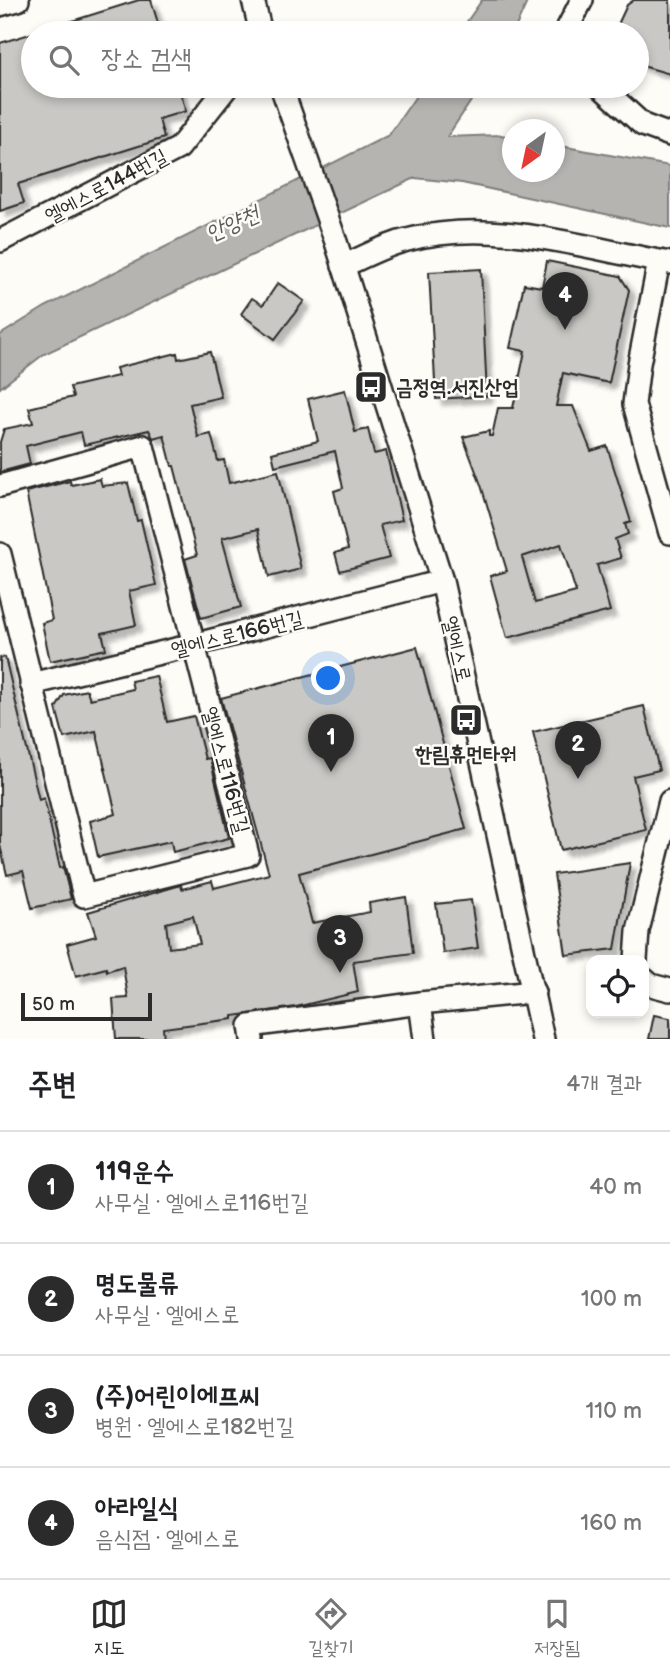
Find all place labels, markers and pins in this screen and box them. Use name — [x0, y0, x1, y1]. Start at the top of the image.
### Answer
pin: 4 — [542, 272, 588, 330]
bus stop icon: 금정역.서진산업 — [352, 368, 390, 406]
place label: 금정역.서진산업 — [396, 375, 519, 400]
bus stop icon: 한림휴먼타워 — [447, 701, 485, 739]
pin: 1 — [308, 714, 354, 772]
pin: 2 — [555, 721, 601, 779]
place label: 한림휴먼타워 — [414, 742, 517, 767]
pin: 3 — [317, 915, 363, 973]

